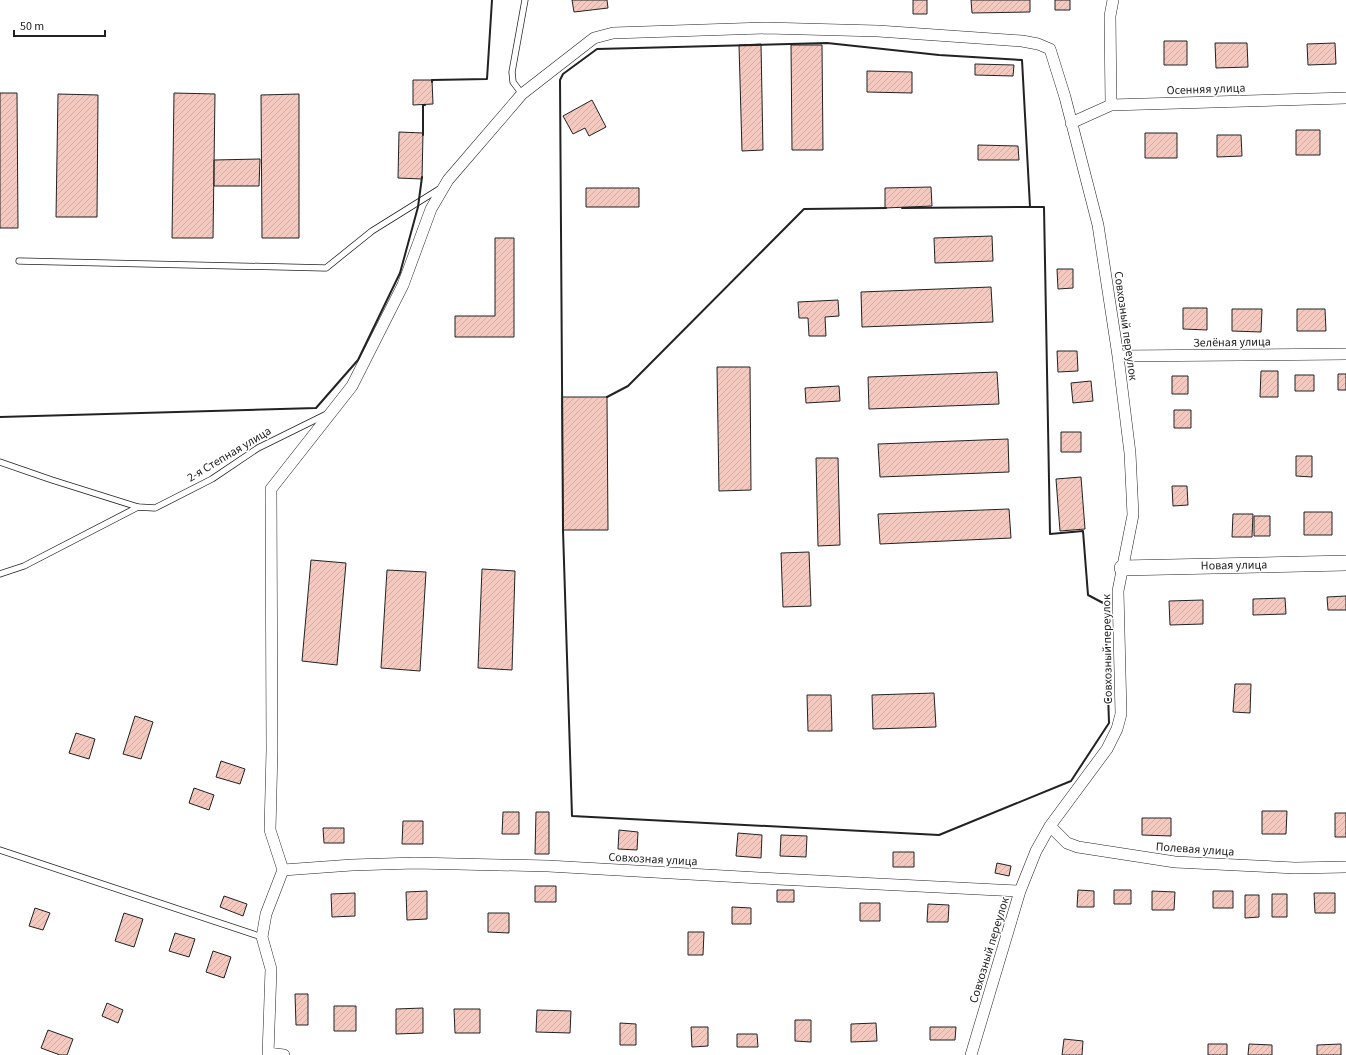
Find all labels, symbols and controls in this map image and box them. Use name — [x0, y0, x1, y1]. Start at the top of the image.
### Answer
scale bar — [14, 12, 105, 38]
text: 50 m — [20, 18, 44, 35]
street label: Осенняя улица — [1166, 80, 1246, 99]
street label: Совхозный переулок — [1109, 270, 1142, 382]
street label: Зелёная улица — [1193, 333, 1271, 352]
street label: 2-я Степная улица — [184, 423, 275, 486]
street label: Новая улица — [1201, 556, 1267, 575]
street label: Совхозный переулок — [1098, 594, 1117, 704]
street label: Полевая улица — [1155, 838, 1235, 861]
street label: Совхозная улица — [608, 849, 698, 870]
street label: Совхозный переулок — [965, 895, 1014, 1005]

